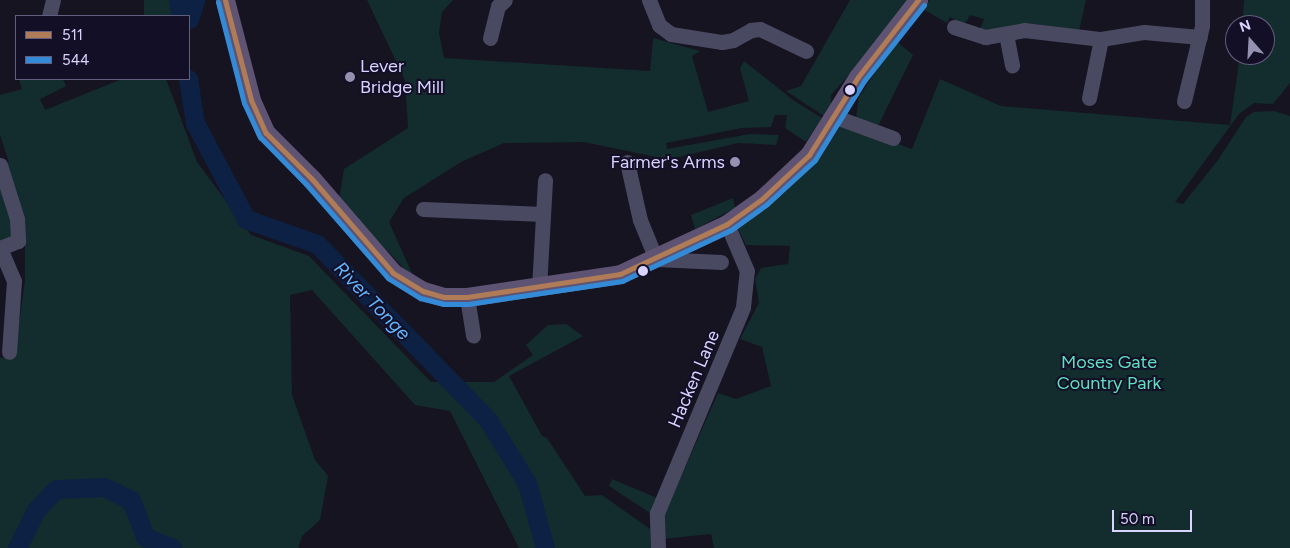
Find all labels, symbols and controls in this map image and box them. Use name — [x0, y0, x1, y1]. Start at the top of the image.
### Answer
legend — [15, 15, 190, 80]
north arrow — [1225, 15, 1275, 65]
text: N — [1237, 16, 1253, 36]
text: 511 — [62, 26, 83, 44]
text: 544 — [62, 51, 89, 69]
place label: Lever Bridge Mill — [360, 56, 444, 98]
marker: Lever Bridge Mill — [344, 71, 356, 83]
unlabelled marker — [845, 85, 855, 95]
place label: Farmer's Arms — [610, 151, 725, 173]
marker: Farmer's Arms — [729, 156, 741, 168]
water label: River Tonge — [329, 257, 415, 345]
unlabelled marker — [638, 266, 648, 276]
street label: Hacken Lane — [664, 327, 724, 431]
park label: Moses Gate Country Park — [1057, 352, 1161, 394]
scale bar — [1115, 500, 1195, 532]
text: 50 m — [1120, 510, 1155, 528]

